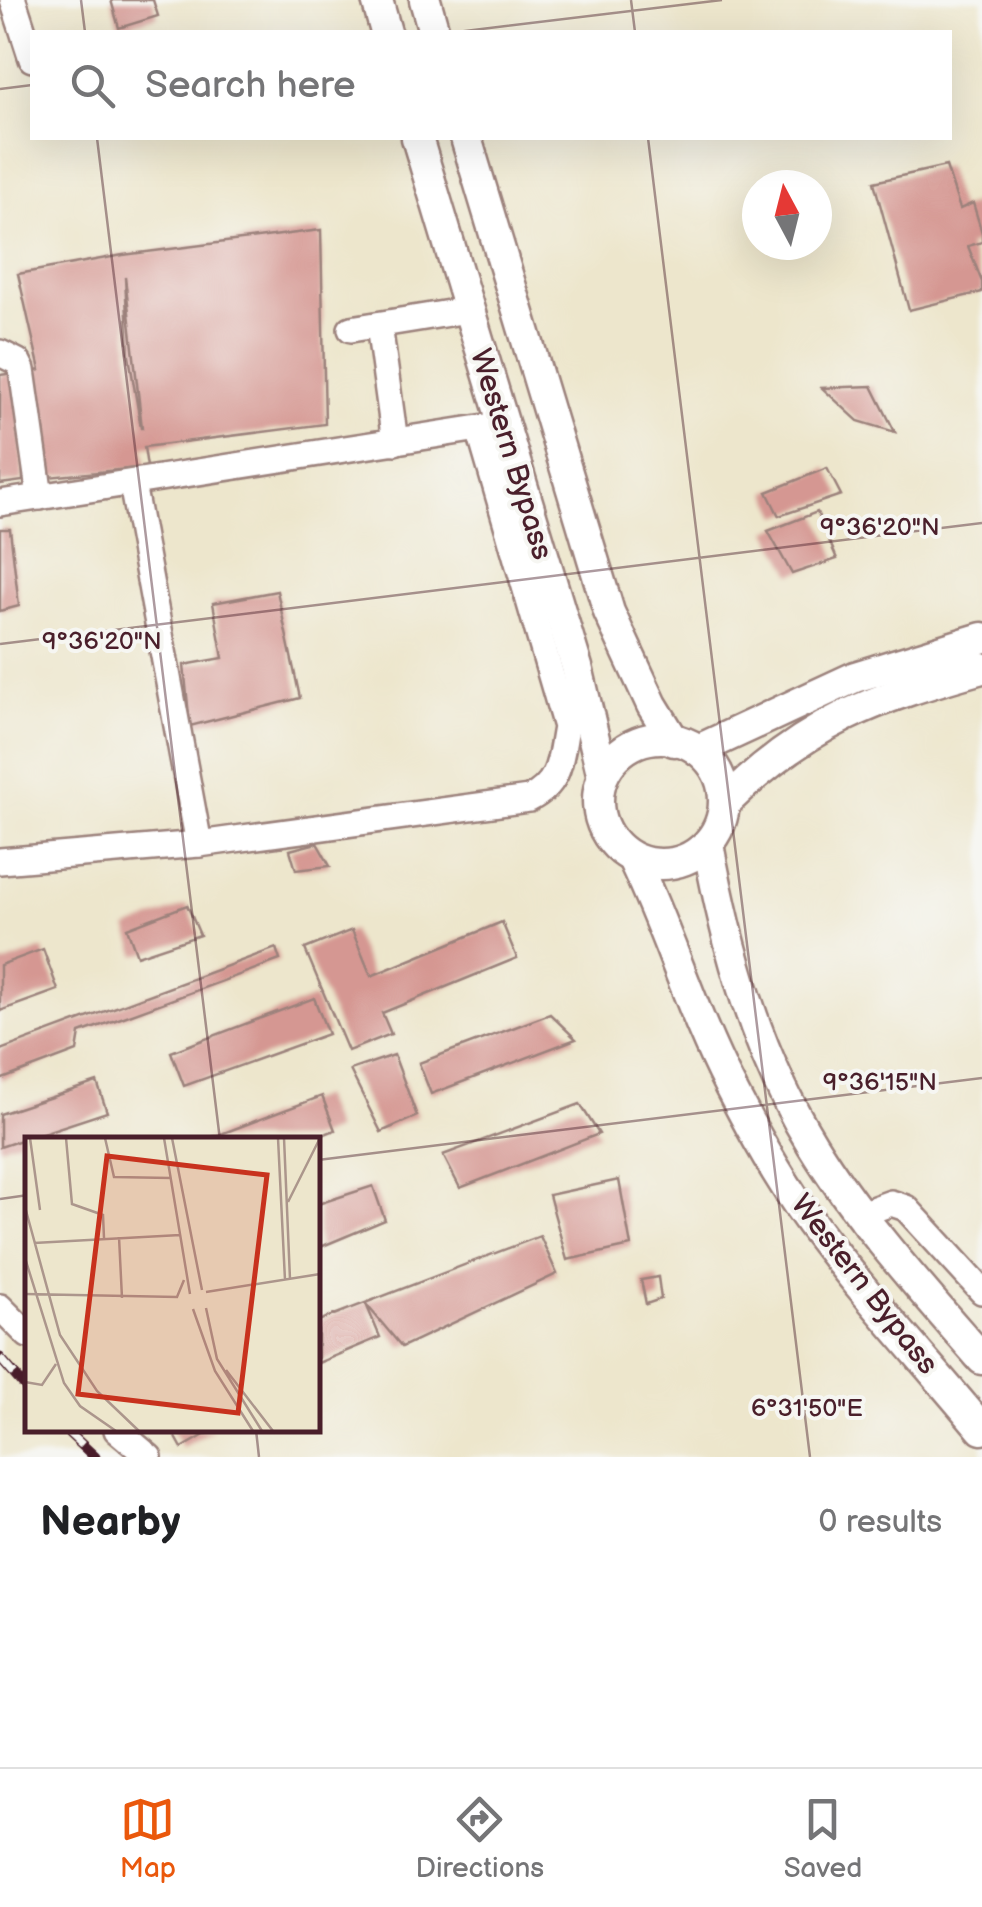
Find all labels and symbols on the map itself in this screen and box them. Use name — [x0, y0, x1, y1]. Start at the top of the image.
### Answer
north arrow — [742, 170, 832, 260]
street label: Western Bypass — [462, 345, 560, 564]
text: 9°36'20"N — [820, 512, 940, 543]
text: 9°36'20"N — [42, 626, 162, 657]
text: 9°36'15"N — [823, 1067, 937, 1098]
inset map — [25, 1137, 320, 1432]
street label: Western Bypass — [783, 1187, 946, 1382]
text: 6°31'50"E — [751, 1393, 863, 1424]

